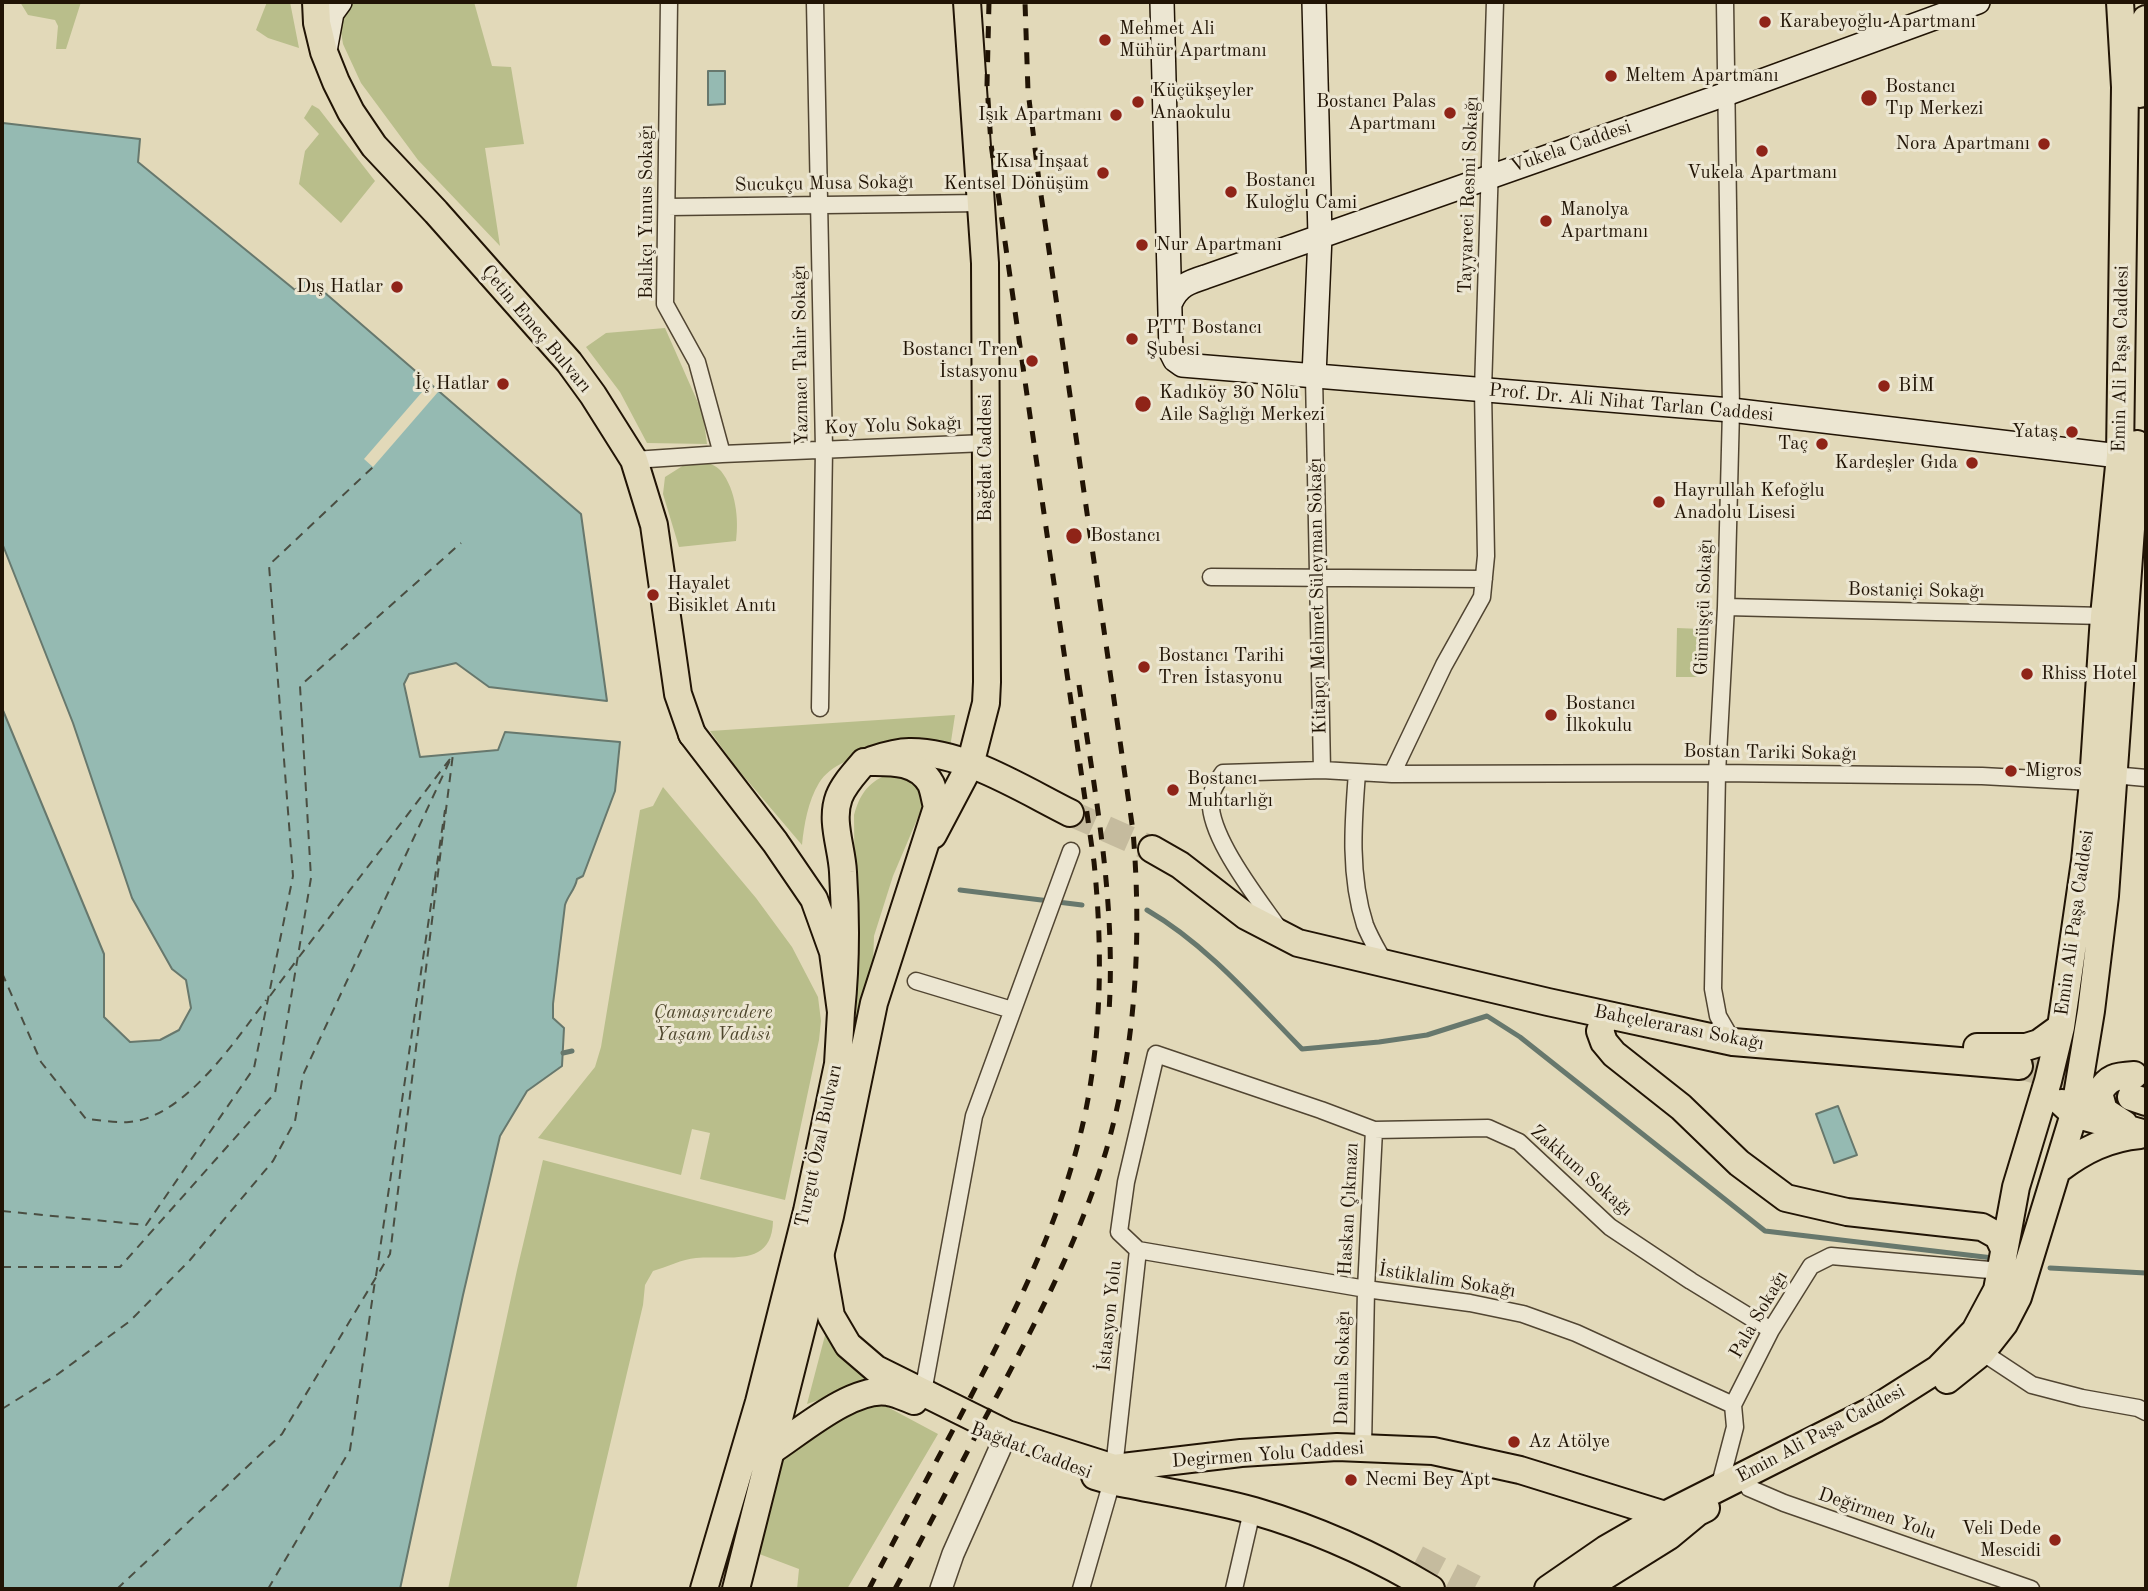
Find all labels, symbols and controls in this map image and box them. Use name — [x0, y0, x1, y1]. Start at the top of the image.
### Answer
place label: Karabeyoğlu Apartmanı — [1779, 11, 1976, 33]
marker: Karabeyoğlu Apartmanı — [1757, 14, 1773, 30]
place label: Mehmet Ali Mühür Apartmanı — [1119, 18, 1267, 62]
marker: Mehmet Ali Mühür Apartmanı — [1097, 32, 1113, 48]
place label: Meltem Apartmanı — [1625, 65, 1779, 87]
marker: Meltem Apartmanı — [1603, 68, 1619, 84]
place label: Bostancı Tıp Merkezi — [1885, 76, 1983, 120]
place label: Küçükşeyler Anaokulu — [1152, 80, 1254, 124]
marker: Bostancı Tıp Merkezi — [1859, 88, 1879, 108]
place label: Bostancı Palas Apartmanı — [1316, 91, 1436, 135]
marker: Küçükşeyler Anaokulu — [1130, 94, 1146, 110]
street label: Tayyareci Resmi Sokağı — [1454, 96, 1484, 294]
place label: Işık Apartmanı — [978, 104, 1102, 126]
marker: Bostancı Palas Apartmanı — [1442, 105, 1458, 121]
marker: Işık Apartmanı — [1108, 107, 1124, 123]
street label: Vukela Caddesi — [1507, 116, 1635, 178]
street label: Balıkçı Yunus Sokağı — [636, 125, 658, 299]
place label: Nora Apartmanı — [1895, 133, 2030, 155]
marker: Nora Apartmanı — [2036, 136, 2052, 152]
marker: Vukela Apartmanı — [1754, 143, 1770, 159]
place label: Kısa İnşaat Kentsel Dönüşüm — [943, 151, 1089, 195]
place label: Vukela Apartmanı — [1687, 162, 1837, 184]
marker: Kısa İnşaat Kentsel Dönüşüm — [1095, 165, 1111, 181]
place label: Bostancı Kuloğlu Cami — [1245, 170, 1357, 214]
street label: Sucukçu Musa Sokağı — [734, 171, 914, 197]
marker: Bostancı Kuloğlu Cami — [1223, 184, 1239, 200]
place label: Manolya Apartmanı — [1560, 199, 1648, 243]
marker: Manolya Apartmanı — [1538, 213, 1554, 229]
place label: Nur Apartmanı — [1156, 234, 1282, 256]
marker: Nur Apartmanı — [1134, 237, 1150, 253]
street label: Çetin Emeç Bulvarı — [476, 261, 596, 397]
street label: Yazmacı Tahir Sokağı — [788, 265, 814, 445]
street label: Emin Ali Paşa Caddesi — [2108, 265, 2134, 453]
place label: Dış Hatlar — [296, 276, 383, 298]
marker: Dış Hatlar — [389, 279, 405, 295]
place label: PTT Bostancı Şubesi — [1146, 317, 1262, 361]
marker: PTT Bostancı Şubesi — [1124, 331, 1140, 347]
place label: Bostancı Tren İstasyonu — [902, 339, 1018, 383]
marker: Bostancı Tren İstasyonu — [1024, 353, 1040, 369]
place label: İç Hatlar — [415, 373, 489, 395]
place label: BİM — [1898, 375, 1935, 397]
marker: İç Hatlar — [495, 376, 511, 392]
marker: BİM — [1876, 378, 1892, 394]
street label: Prof. Dr. Ali Nihat Tarlan Caddesi — [1488, 379, 1774, 427]
place label: Kadıköy 30 Nolu Aile Sağlığı Merkezi — [1159, 382, 1325, 426]
street label: Bağdat Caddesi — [975, 394, 997, 522]
marker: Kadıköy 30 Nolu Aile Sağlığı Merkezi — [1133, 394, 1153, 414]
street label: Koy Yolu Sokağı — [824, 412, 962, 440]
place label: Yataş — [2012, 421, 2058, 443]
marker: Yataş — [2064, 424, 2080, 440]
place label: Taç — [1778, 433, 1808, 455]
marker: Taç — [1814, 436, 1830, 452]
place label: Kardeşler Gıda — [1834, 452, 1958, 474]
marker: Kardeşler Gıda — [1964, 455, 1980, 471]
street label: Kitapçı Mehmet Süleyman Sokağı — [1304, 457, 1332, 735]
place label: Hayrullah Kefoğlu Anadolu Lisesi — [1673, 480, 1825, 524]
marker: Hayrullah Kefoğlu Anadolu Lisesi — [1651, 494, 1667, 510]
place label: Bostancı — [1090, 525, 1160, 547]
marker: Bostancı — [1064, 526, 1084, 546]
street label: Gümüşçü Sokağı — [1690, 538, 1718, 676]
place label: Hayalet Bisiklet Anıtı — [667, 573, 776, 617]
street label: Bostaniçi Sokağı — [1847, 578, 1985, 604]
marker: Hayalet Bisiklet Anıtı — [645, 587, 661, 603]
place label: Bostancı Tarihi Tren İstasyonu — [1158, 645, 1284, 689]
marker: Bostancı Tarihi Tren İstasyonu — [1136, 659, 1152, 675]
place label: Rhiss Hotel — [2041, 663, 2137, 685]
marker: Rhiss Hotel — [2019, 666, 2035, 682]
place label: Bostancı İlkokulu — [1565, 693, 1635, 737]
marker: Bostancı İlkokulu — [1543, 707, 1559, 723]
street label: Bostan Tariki Sokağı — [1683, 740, 1857, 766]
place label: Migros — [2025, 760, 2082, 782]
marker: Migros — [2003, 763, 2019, 779]
place label: Bostancı Muhtarlığı — [1187, 768, 1273, 812]
marker: Bostancı Muhtarlığı — [1165, 782, 1181, 798]
street label: Emin Ali Paşa Caddesi — [2051, 829, 2099, 1017]
street label: Bahçelerarası Sokağı — [1592, 1000, 1766, 1056]
park label: Çamaşırcıdere Yaşam Vadisi — [653, 1002, 773, 1046]
street label: Turgut Özal Bulvarı — [791, 1063, 847, 1229]
street label: Zakkum Sokağı — [1525, 1120, 1637, 1222]
street label: Haskan Çıkmazı — [1334, 1142, 1364, 1276]
street label: İstasyon Yolu — [1093, 1259, 1127, 1373]
street label: İstiklalim Sokağı — [1377, 1259, 1517, 1303]
street label: Pala Sokağı — [1725, 1267, 1793, 1363]
street label: Damla Sokağı — [1331, 1310, 1355, 1426]
street label: Emin Ali Paşa Caddesi — [1733, 1380, 1909, 1488]
street label: Bağdat Caddesi — [967, 1417, 1095, 1485]
place label: Az Atölye — [1528, 1431, 1610, 1453]
marker: Az Atölye — [1506, 1434, 1522, 1450]
street label: Degirmen Yolu Caddesi — [1171, 1437, 1365, 1473]
place label: Necmi Bey Apt — [1365, 1469, 1490, 1491]
marker: Necmi Bey Apt — [1343, 1472, 1359, 1488]
street label: Değirmen Yolu — [1815, 1483, 1939, 1545]
place label: Veli Dede Mescidi — [1962, 1518, 2041, 1562]
marker: Veli Dede Mescidi — [2047, 1532, 2063, 1548]

